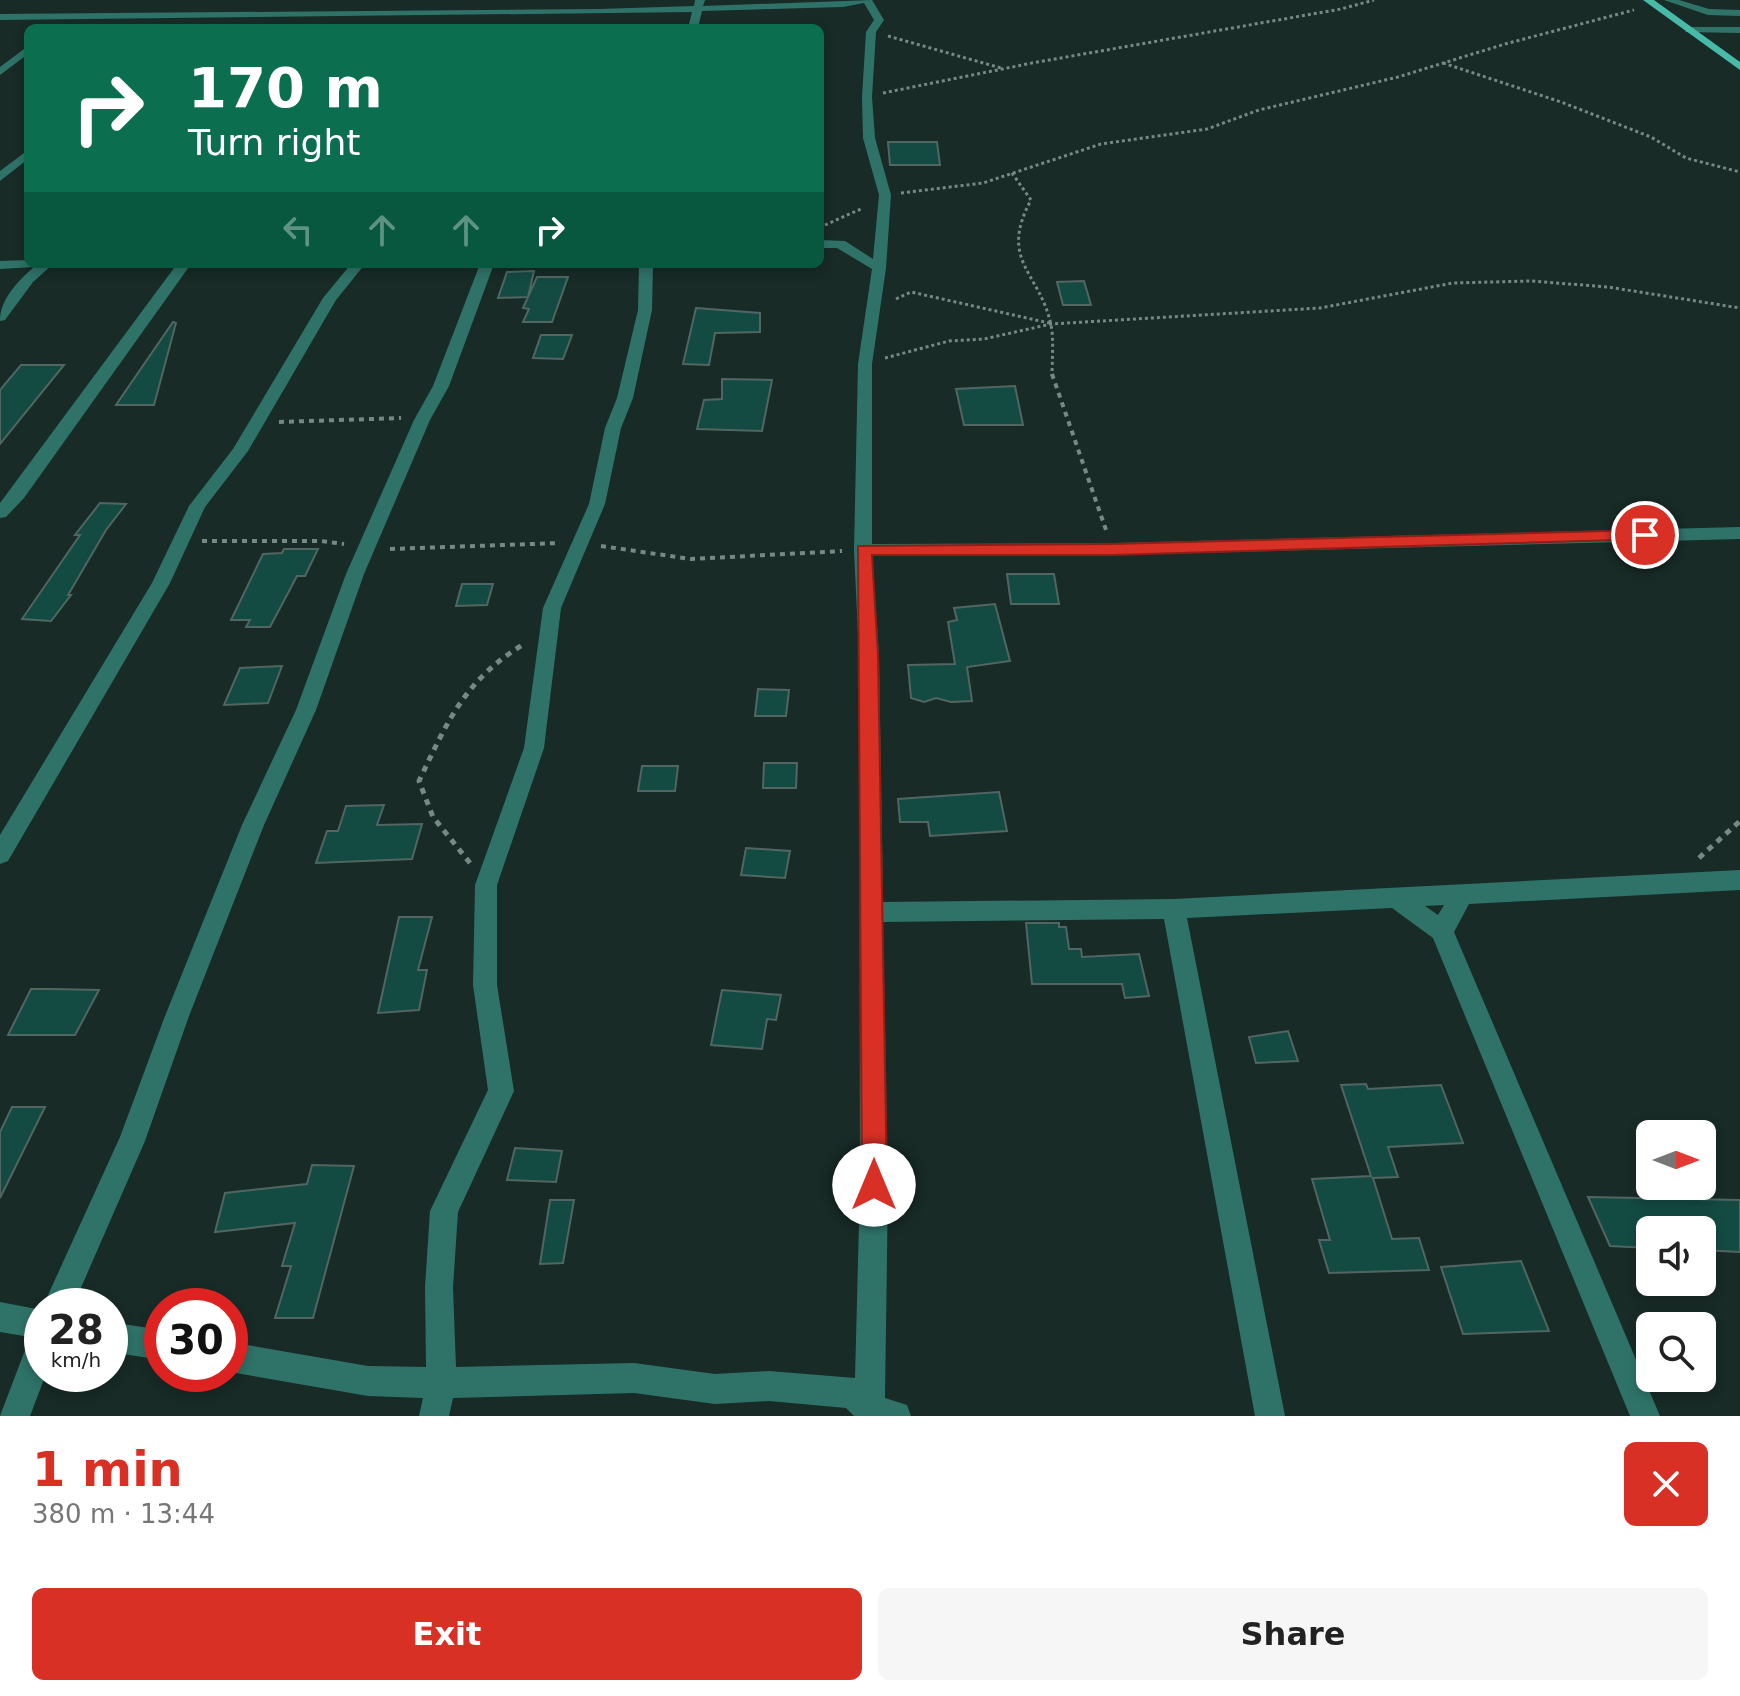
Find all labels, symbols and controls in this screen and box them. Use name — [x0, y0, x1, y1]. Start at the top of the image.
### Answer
text: 170 m — [188, 55, 383, 120]
icon: right — [56, 56, 160, 160]
text: Turn right — [188, 122, 360, 163]
icon: left — [276, 208, 320, 252]
icon: ahead — [360, 208, 404, 252]
icon: ahead — [444, 208, 488, 252]
icon: right — [528, 208, 572, 252]
pin — [1611, 501, 1679, 569]
icon: arrive — [1623, 513, 1667, 557]
north arrow — [1636, 1120, 1716, 1200]
map controls — [1636, 1120, 1716, 1392]
position arrow — [832, 1143, 916, 1227]
button: sound — [1636, 1216, 1716, 1296]
speed limit sign: 30 — [144, 1288, 248, 1392]
text: 28 — [48, 1307, 104, 1353]
button: search — [1636, 1312, 1716, 1392]
text: km/h — [51, 1348, 101, 1372]
text: 1 min — [32, 1441, 183, 1497]
button: close — [1624, 1442, 1708, 1526]
text: 380 m · 13:44 — [32, 1499, 215, 1529]
button: Exit — [32, 1588, 862, 1680]
button: Share — [878, 1588, 1708, 1680]

